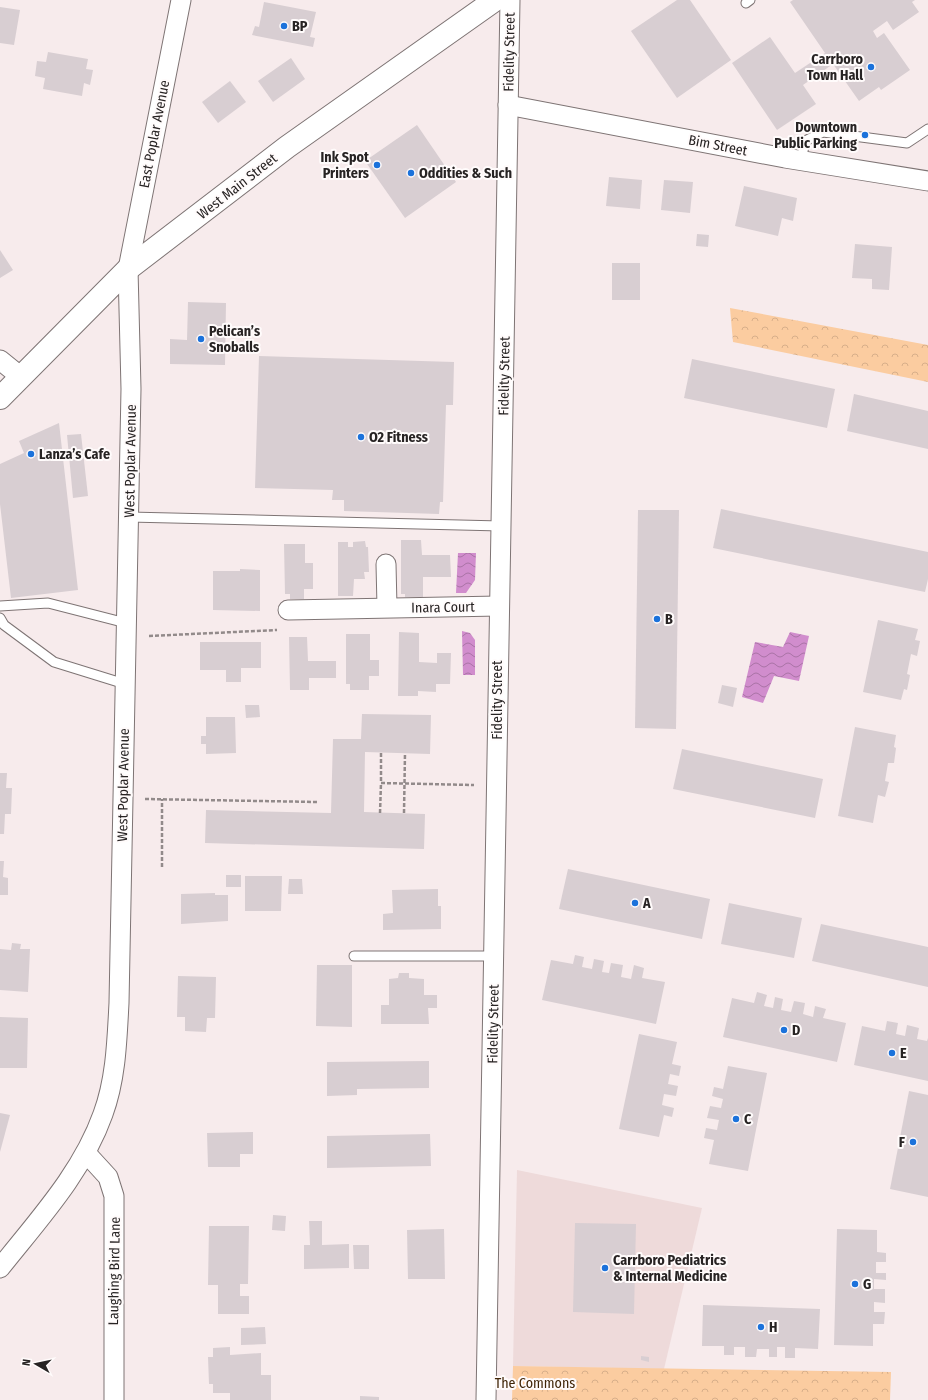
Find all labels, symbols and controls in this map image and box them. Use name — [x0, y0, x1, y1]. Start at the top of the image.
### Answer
street label: Fidelity Street — [500, 12, 519, 92]
place label: BP — [292, 18, 308, 35]
marker: BP — [279, 21, 289, 31]
place label: Carrboro Town Hall — [807, 51, 864, 84]
marker: Carrboro Town Hall — [866, 62, 876, 72]
street label: East Poplar Avenue — [136, 79, 173, 189]
place label: Downtown Public Parking — [774, 119, 857, 152]
marker: Downtown Public Parking — [860, 130, 870, 140]
street label: Bim Street — [687, 131, 749, 160]
place label: Ink Spot Printers — [321, 149, 370, 182]
street label: West Main Street — [194, 150, 281, 223]
marker: Ink Spot Printers — [372, 160, 382, 170]
place label: Oddities & Such — [419, 165, 512, 182]
marker: Oddities & Such — [406, 168, 416, 178]
place label: Pelican’s Snoballs — [209, 323, 260, 356]
marker: Pelican’s Snoballs — [196, 334, 206, 344]
street label: Fidelity Street — [495, 336, 514, 416]
street label: West Poplar Avenue — [121, 404, 140, 518]
place label: O2 Fitness — [369, 429, 428, 446]
marker: O2 Fitness — [356, 432, 366, 442]
place label: Lanza’s Cafe — [39, 446, 110, 463]
marker: Lanza’s Cafe — [26, 449, 36, 459]
street label: Inara Court — [411, 598, 475, 617]
place label: B — [665, 611, 673, 628]
marker: B — [652, 614, 662, 624]
street label: Fidelity Street — [489, 660, 506, 740]
street label: West Poplar Avenue — [114, 728, 133, 842]
place label: A — [642, 895, 651, 912]
marker: A — [630, 898, 640, 908]
street label: Fidelity Street — [484, 984, 503, 1064]
place label: D — [792, 1022, 800, 1039]
marker: D — [779, 1025, 789, 1035]
place label: E — [900, 1045, 907, 1062]
marker: E — [887, 1048, 897, 1058]
place label: C — [744, 1111, 752, 1128]
marker: C — [731, 1114, 741, 1124]
place label: F — [899, 1134, 906, 1151]
marker: F — [908, 1137, 918, 1147]
street label: Laughing Bird Lane — [105, 1216, 124, 1326]
place label: Carrboro Pediatrics & Internal Medicine — [613, 1252, 727, 1285]
marker: Carrboro Pediatrics & Internal Medicine — [600, 1263, 610, 1273]
place label: G — [863, 1276, 871, 1293]
marker: G — [850, 1279, 860, 1289]
place label: H — [769, 1319, 777, 1336]
marker: H — [756, 1322, 766, 1332]
north arrow — [16, 1344, 56, 1384]
text: N — [20, 1358, 34, 1367]
park label: The Commons — [495, 1375, 575, 1392]

